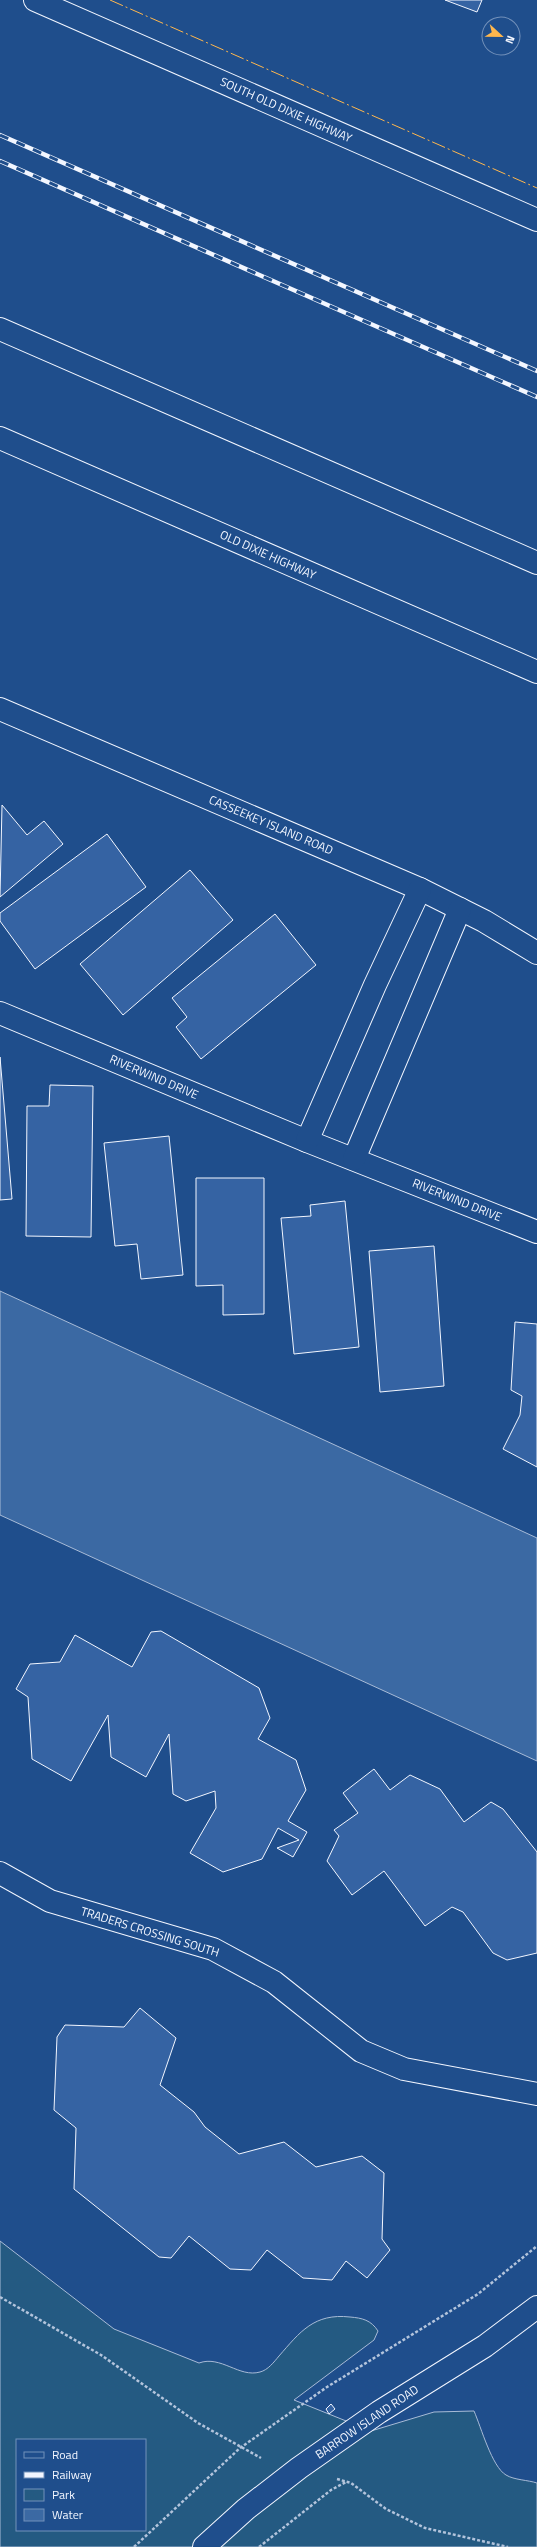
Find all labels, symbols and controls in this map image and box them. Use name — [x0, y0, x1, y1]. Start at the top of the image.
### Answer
north arrow — [481, 16, 521, 56]
text: N — [501, 33, 519, 46]
street label: SOUTH OLD DIXIE HIGHWAY — [217, 72, 356, 147]
street label: OLD DIXIE HIGHWAY — [217, 525, 320, 585]
street label: CASSEEKEY ISLAND ROAD — [206, 790, 337, 859]
street label: RIVERWIND DRIVE — [107, 1049, 202, 1104]
street label: RIVERWIND DRIVE — [410, 1173, 505, 1226]
street label: TRADERS CROSSING SOUTH — [78, 1901, 222, 1962]
street label: BARROW ISLAND ROAD — [311, 2380, 423, 2463]
legend — [16, 2439, 146, 2531]
text: Road — [52, 2445, 78, 2464]
text: Railway — [52, 2465, 92, 2484]
text: Park — [52, 2485, 75, 2504]
text: Water — [52, 2505, 83, 2524]

